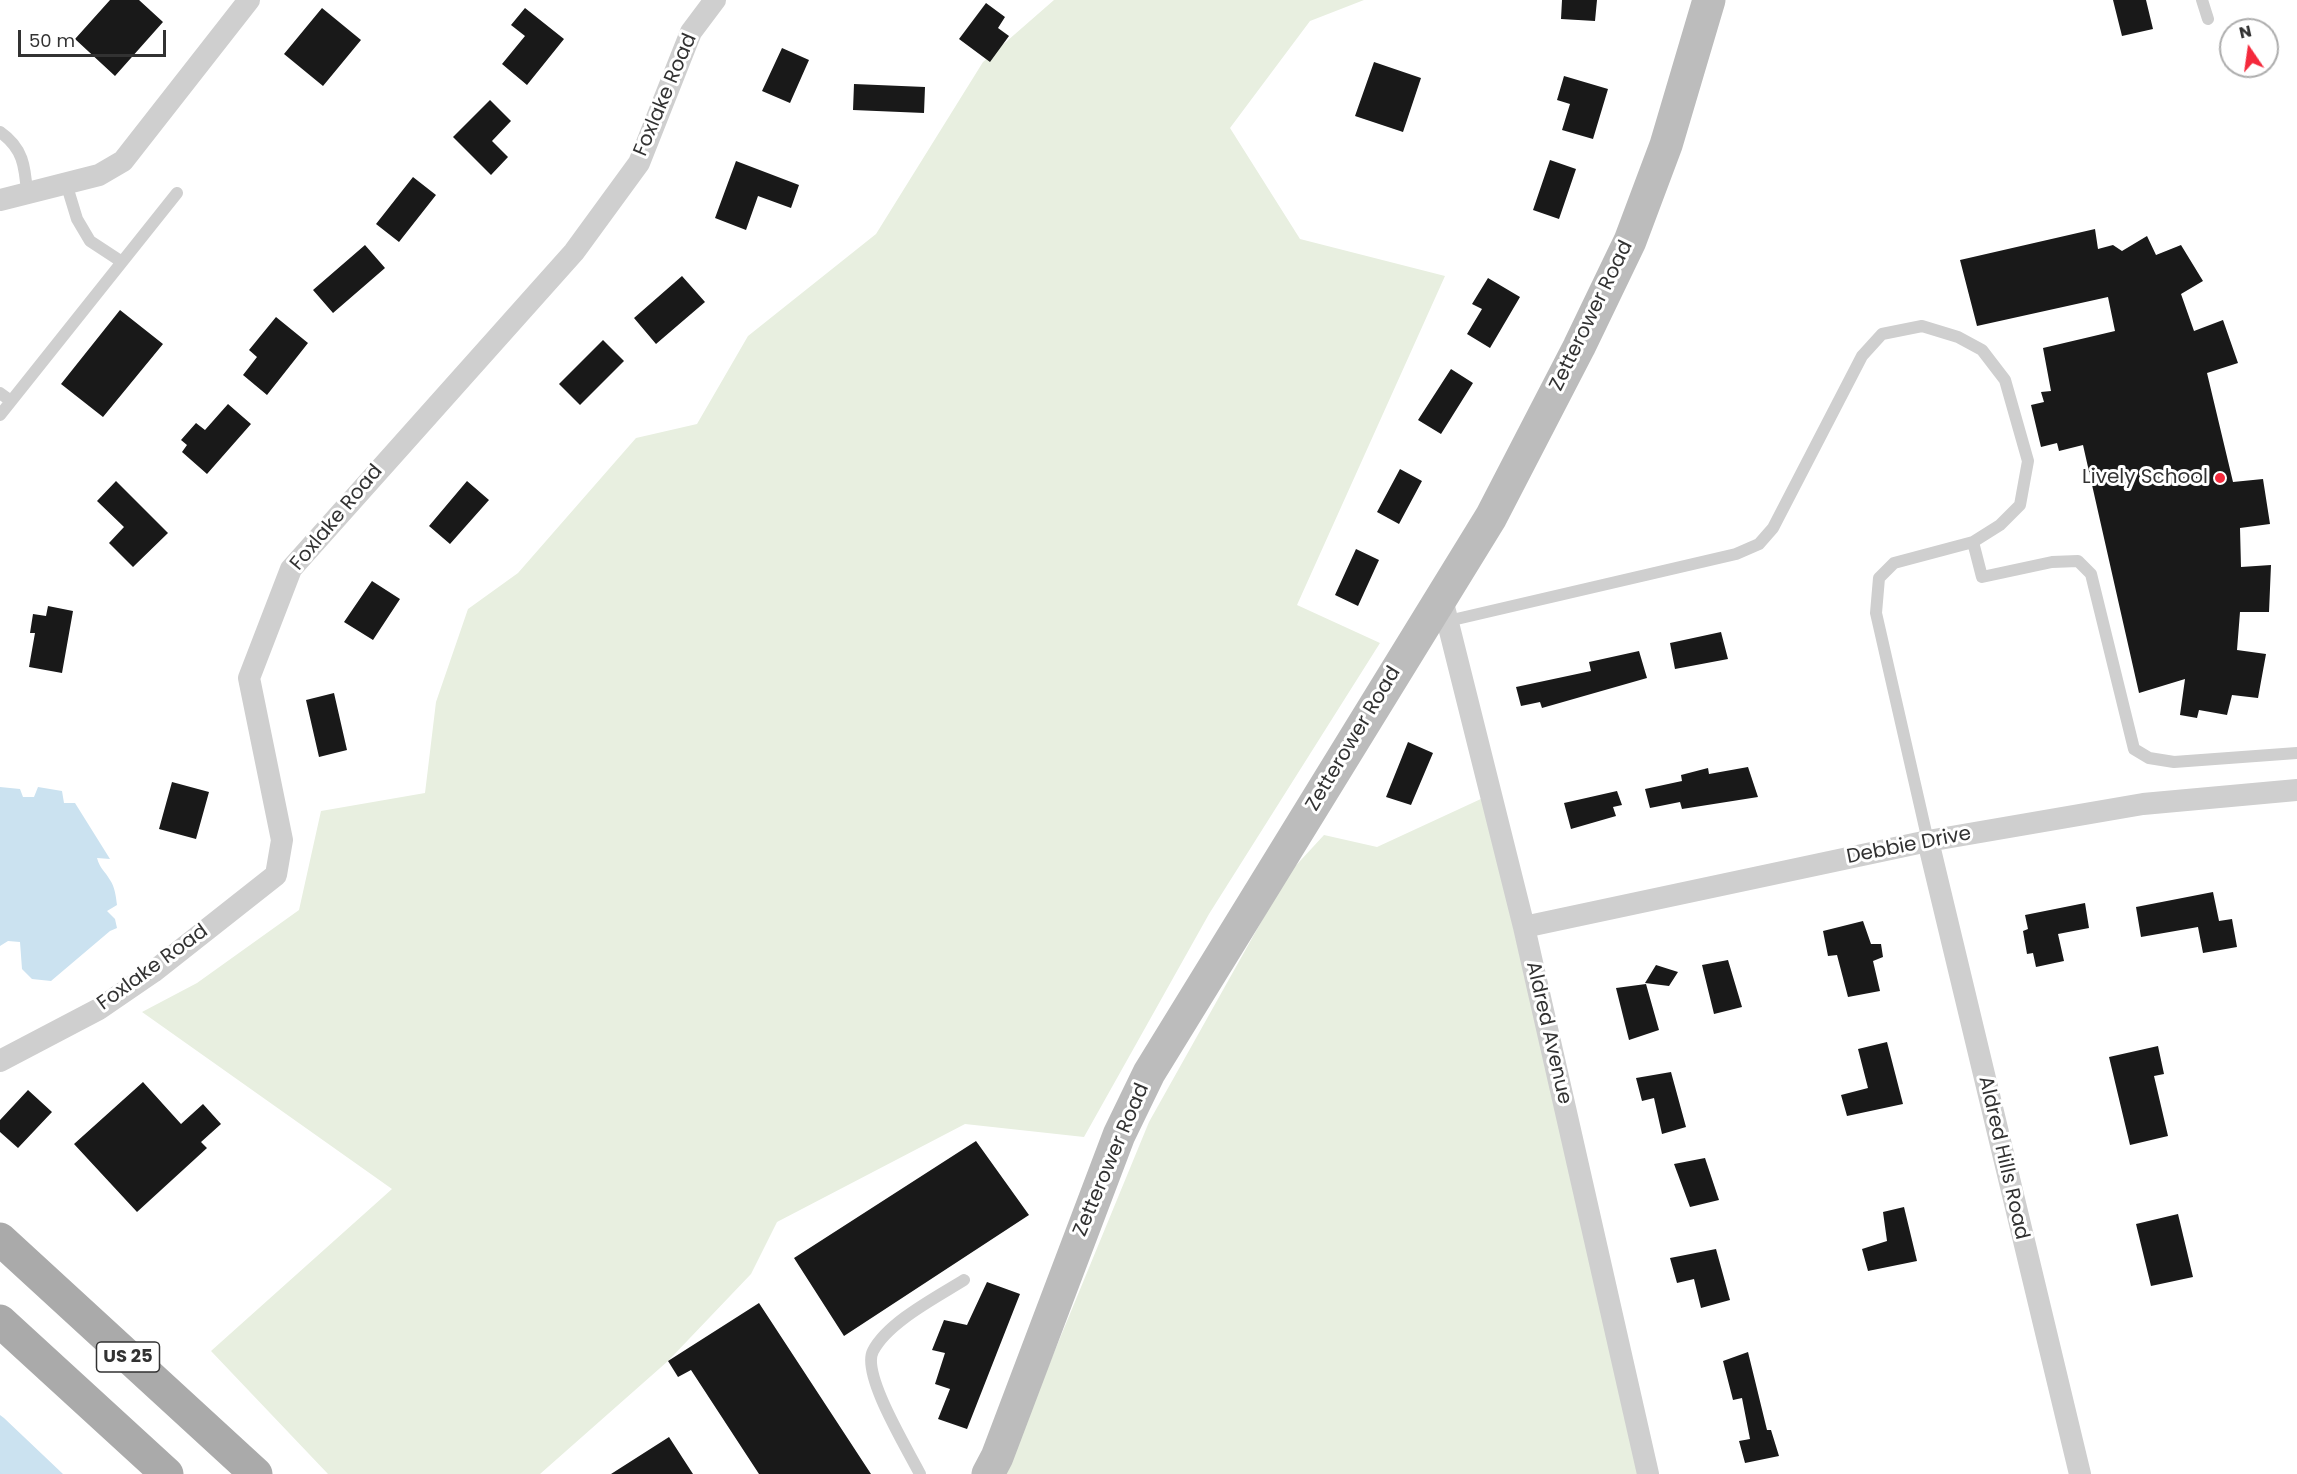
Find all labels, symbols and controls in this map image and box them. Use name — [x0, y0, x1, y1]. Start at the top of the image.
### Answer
scale bar — [21, 18, 170, 56]
north arrow — [2219, 18, 2279, 78]
text: N — [2237, 19, 2254, 44]
text: 50 m — [29, 28, 75, 53]
street label: Foxlake Road — [629, 30, 703, 160]
street label: Zetterower Road — [1545, 237, 1639, 395]
street label: Foxlake Road — [286, 460, 388, 576]
place label: Lively School — [2082, 466, 2208, 490]
marker: Lively School — [2213, 471, 2227, 485]
street label: Zetterower Road — [1301, 663, 1407, 815]
street label: Debbie Drive — [1845, 822, 1973, 870]
street label: Foxlake Road — [93, 920, 213, 1016]
street label: Aldred Avenue — [1520, 959, 1576, 1107]
street label: Aldred Hills Road — [1973, 1074, 2033, 1242]
street label: Zetterower Road — [1069, 1080, 1155, 1240]
road number: US 25 — [96, 1342, 160, 1372]

